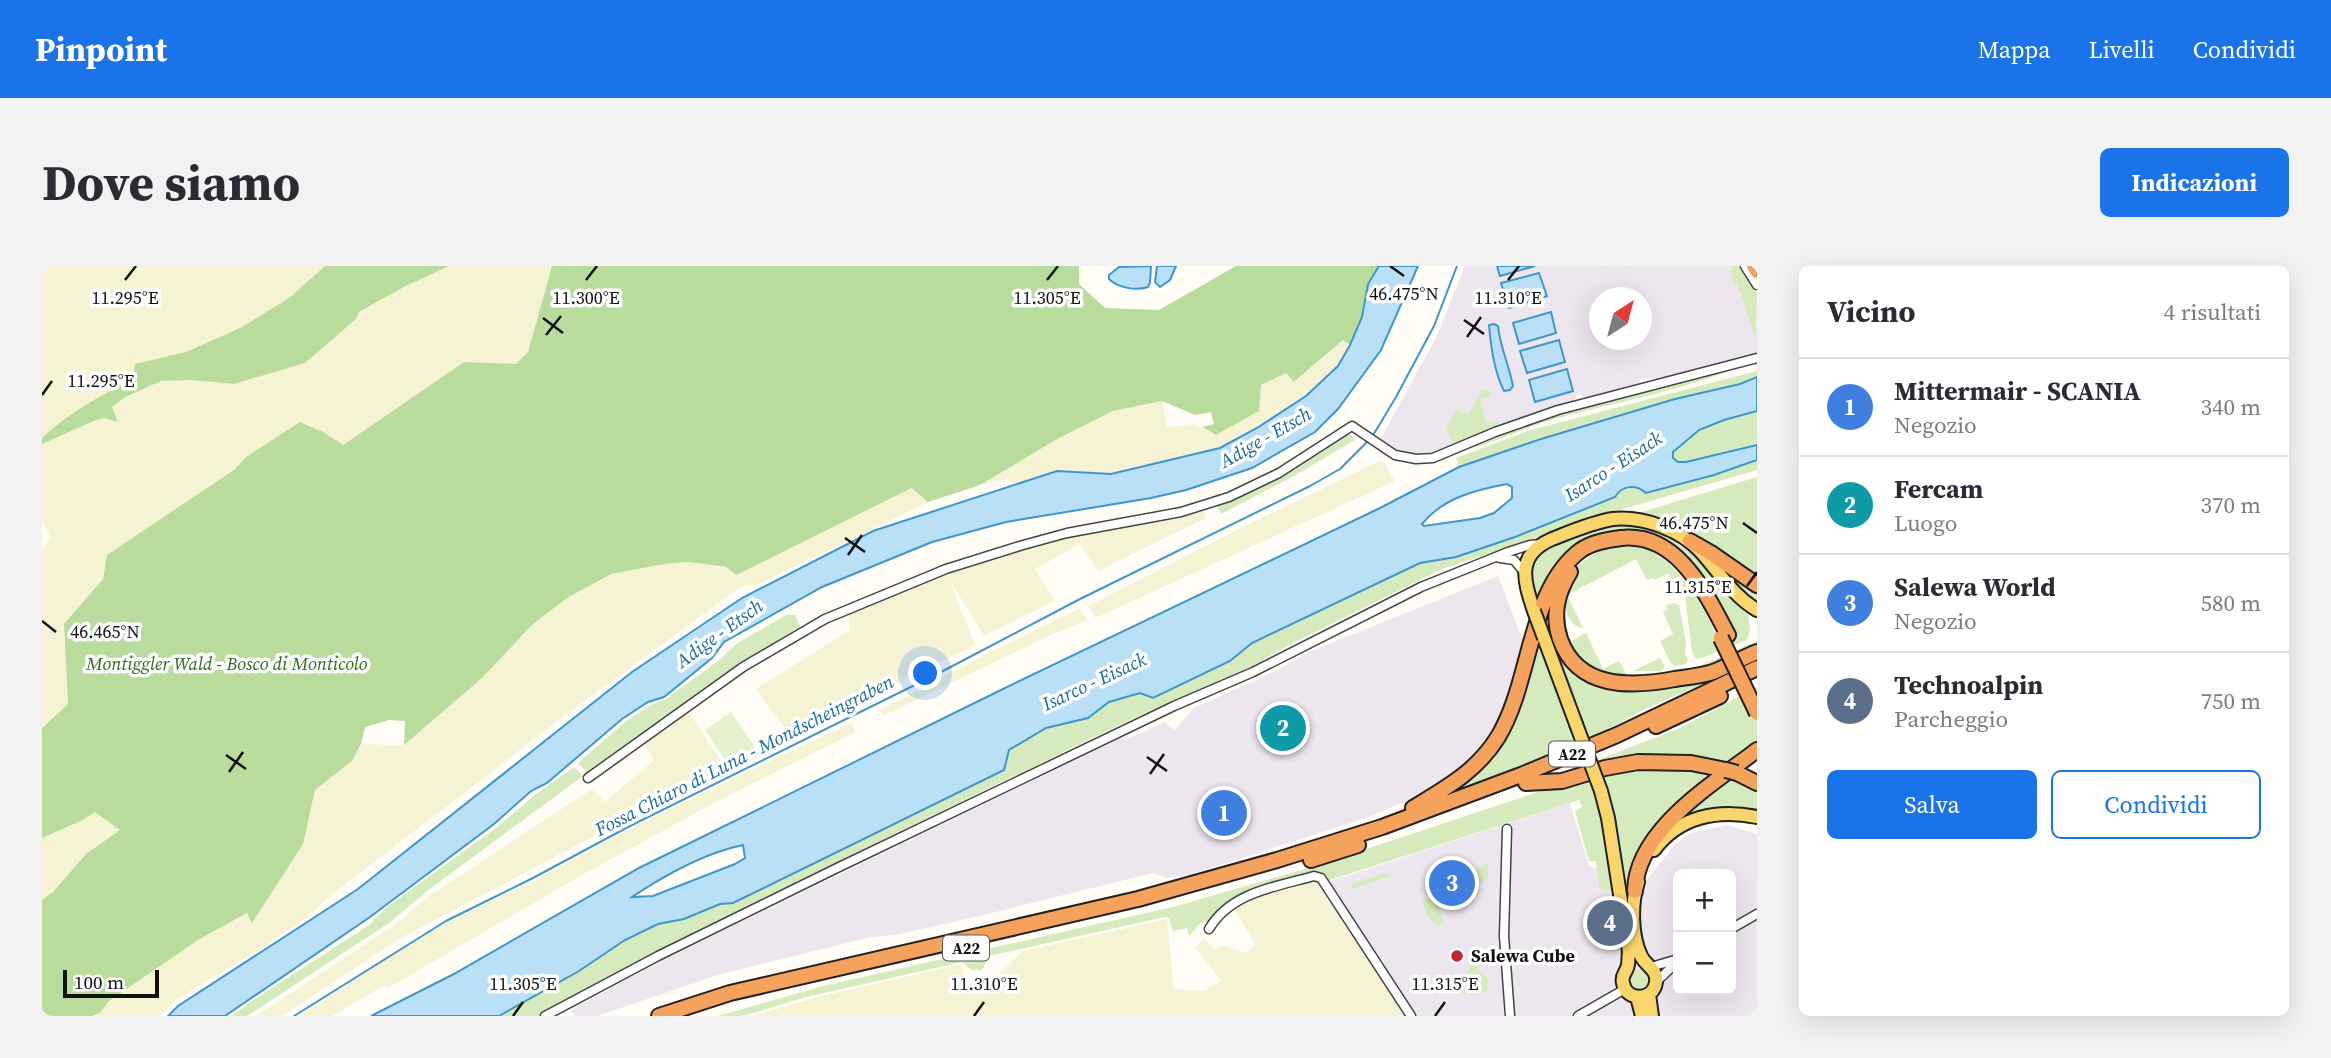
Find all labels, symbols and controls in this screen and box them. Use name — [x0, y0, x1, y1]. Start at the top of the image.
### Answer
text: Pinpoint — [35, 27, 167, 72]
text: Mappa — [1978, 33, 2051, 66]
text: Livelli — [2089, 33, 2155, 66]
text: Condividi — [2193, 33, 2296, 66]
button: Indicazioni — [2100, 148, 2289, 217]
text: Dove siamo — [42, 149, 300, 216]
text: 46.475°N — [1369, 281, 1439, 306]
text: 11.295°E — [91, 285, 159, 310]
text: 11.300°E — [552, 285, 620, 310]
text: 11.305°E — [1013, 285, 1081, 310]
text: 11.310°E — [1474, 285, 1542, 310]
north arrow — [1589, 287, 1652, 350]
text: Vicino — [1827, 291, 1916, 332]
text: 4 risultati — [2164, 296, 2261, 328]
text: 11.295°E — [67, 368, 135, 393]
text: Mittermair - SCANIA — [1894, 373, 2141, 409]
text: 1 — [1844, 391, 1856, 423]
text: 340 m — [2200, 391, 2261, 423]
water label: Adige - Etsch — [1213, 400, 1316, 474]
text: Negozio — [1894, 409, 1977, 441]
water label: Isarco - Eisack — [1558, 425, 1667, 508]
text: Fercam — [1894, 471, 1983, 507]
text: 2 — [1844, 489, 1856, 521]
text: 370 m — [2200, 489, 2261, 521]
text: Luogo — [1894, 507, 1957, 539]
text: 46.475°N — [1659, 510, 1729, 535]
text: Salewa World — [1894, 569, 2056, 605]
text: 11.315°E — [1664, 574, 1732, 599]
text: 3 — [1844, 587, 1856, 619]
text: 580 m — [2200, 587, 2261, 619]
water label: Adige - Etsch — [669, 592, 768, 674]
text: Negozio — [1894, 605, 1977, 637]
text: 46.465°N — [70, 619, 140, 644]
water label: Isarco - Eisack — [1037, 646, 1150, 717]
park label: Montiggler Wald - Bosco di Monticolo — [85, 651, 368, 676]
your location — [908, 656, 942, 690]
text: Technoalpin — [1894, 667, 2043, 703]
water label: Fossa Chiaro di Luna - Mondscheingraben — [589, 668, 898, 842]
text: 4 — [1844, 685, 1856, 717]
text: 750 m — [2200, 685, 2261, 717]
pin: 2 — [1260, 702, 1306, 754]
text: Parcheggio — [1894, 703, 2008, 735]
road number: A22 — [1549, 741, 1595, 766]
button: Salva — [1827, 770, 2037, 839]
button: Condividi — [2051, 770, 2261, 839]
pin: 1 — [1201, 787, 1247, 839]
pin: 3 — [1429, 857, 1475, 909]
map controls — [1673, 869, 1736, 995]
button: + — [1673, 869, 1736, 932]
pin: 4 — [1587, 897, 1633, 949]
button: − — [1673, 932, 1736, 995]
road number: A22 — [943, 936, 989, 960]
place label: Salewa Cube — [1471, 943, 1575, 968]
marker: Salewa Cube — [1449, 948, 1465, 964]
scale bar — [63, 967, 159, 999]
text: 100 m — [74, 969, 124, 995]
text: 11.305°E — [489, 971, 557, 996]
text: 11.310°E — [950, 971, 1018, 996]
text: 11.315°E — [1411, 971, 1479, 996]

